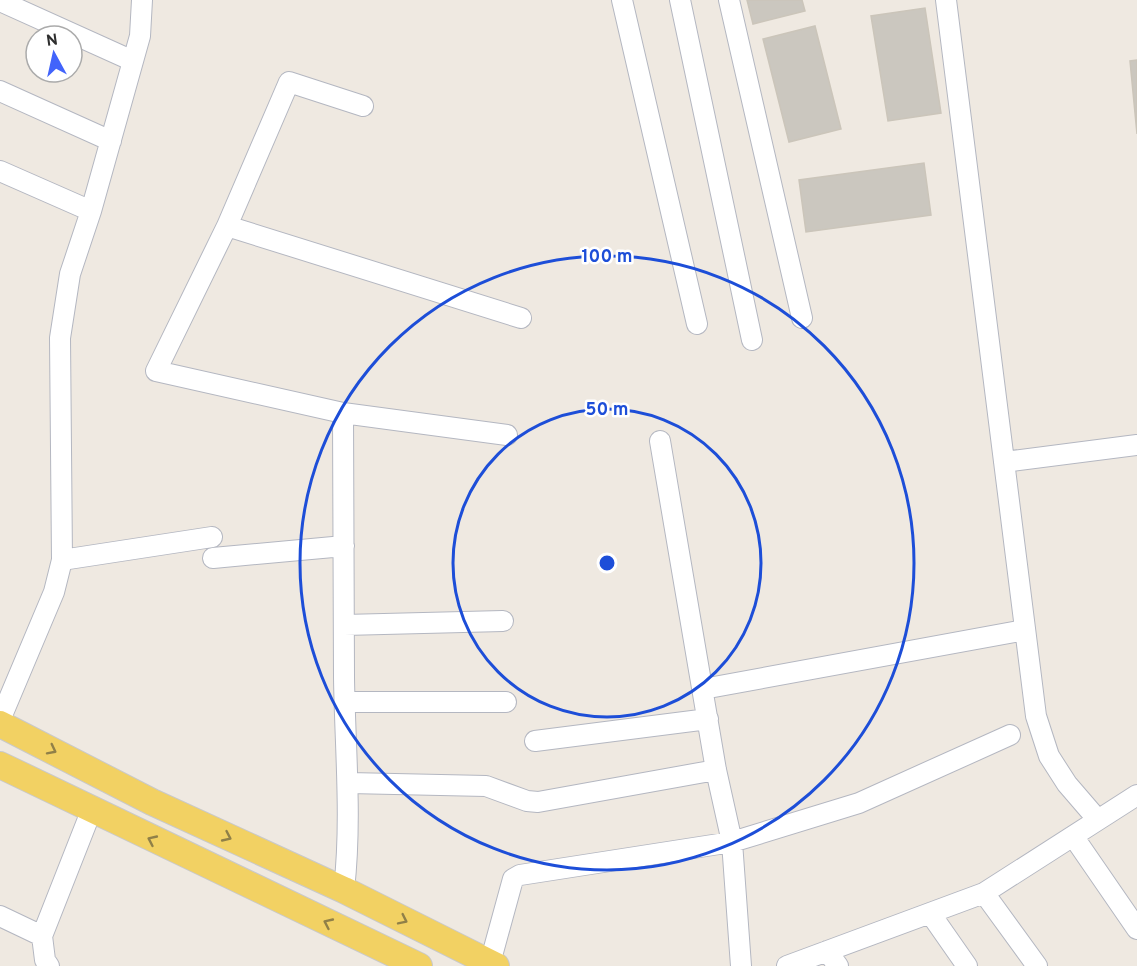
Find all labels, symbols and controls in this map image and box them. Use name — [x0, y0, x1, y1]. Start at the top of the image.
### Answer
north arrow — [24, 24, 84, 84]
text: N — [45, 30, 59, 52]
text: 100 m — [581, 246, 633, 269]
text: 50 m — [585, 399, 629, 422]
centre of rings — [597, 553, 617, 573]
one-way arrow — [46, 743, 57, 755]
one-way arrow — [220, 829, 231, 841]
one-way arrow — [148, 835, 159, 847]
one-way arrow — [397, 913, 408, 924]
one-way arrow — [324, 918, 335, 930]

